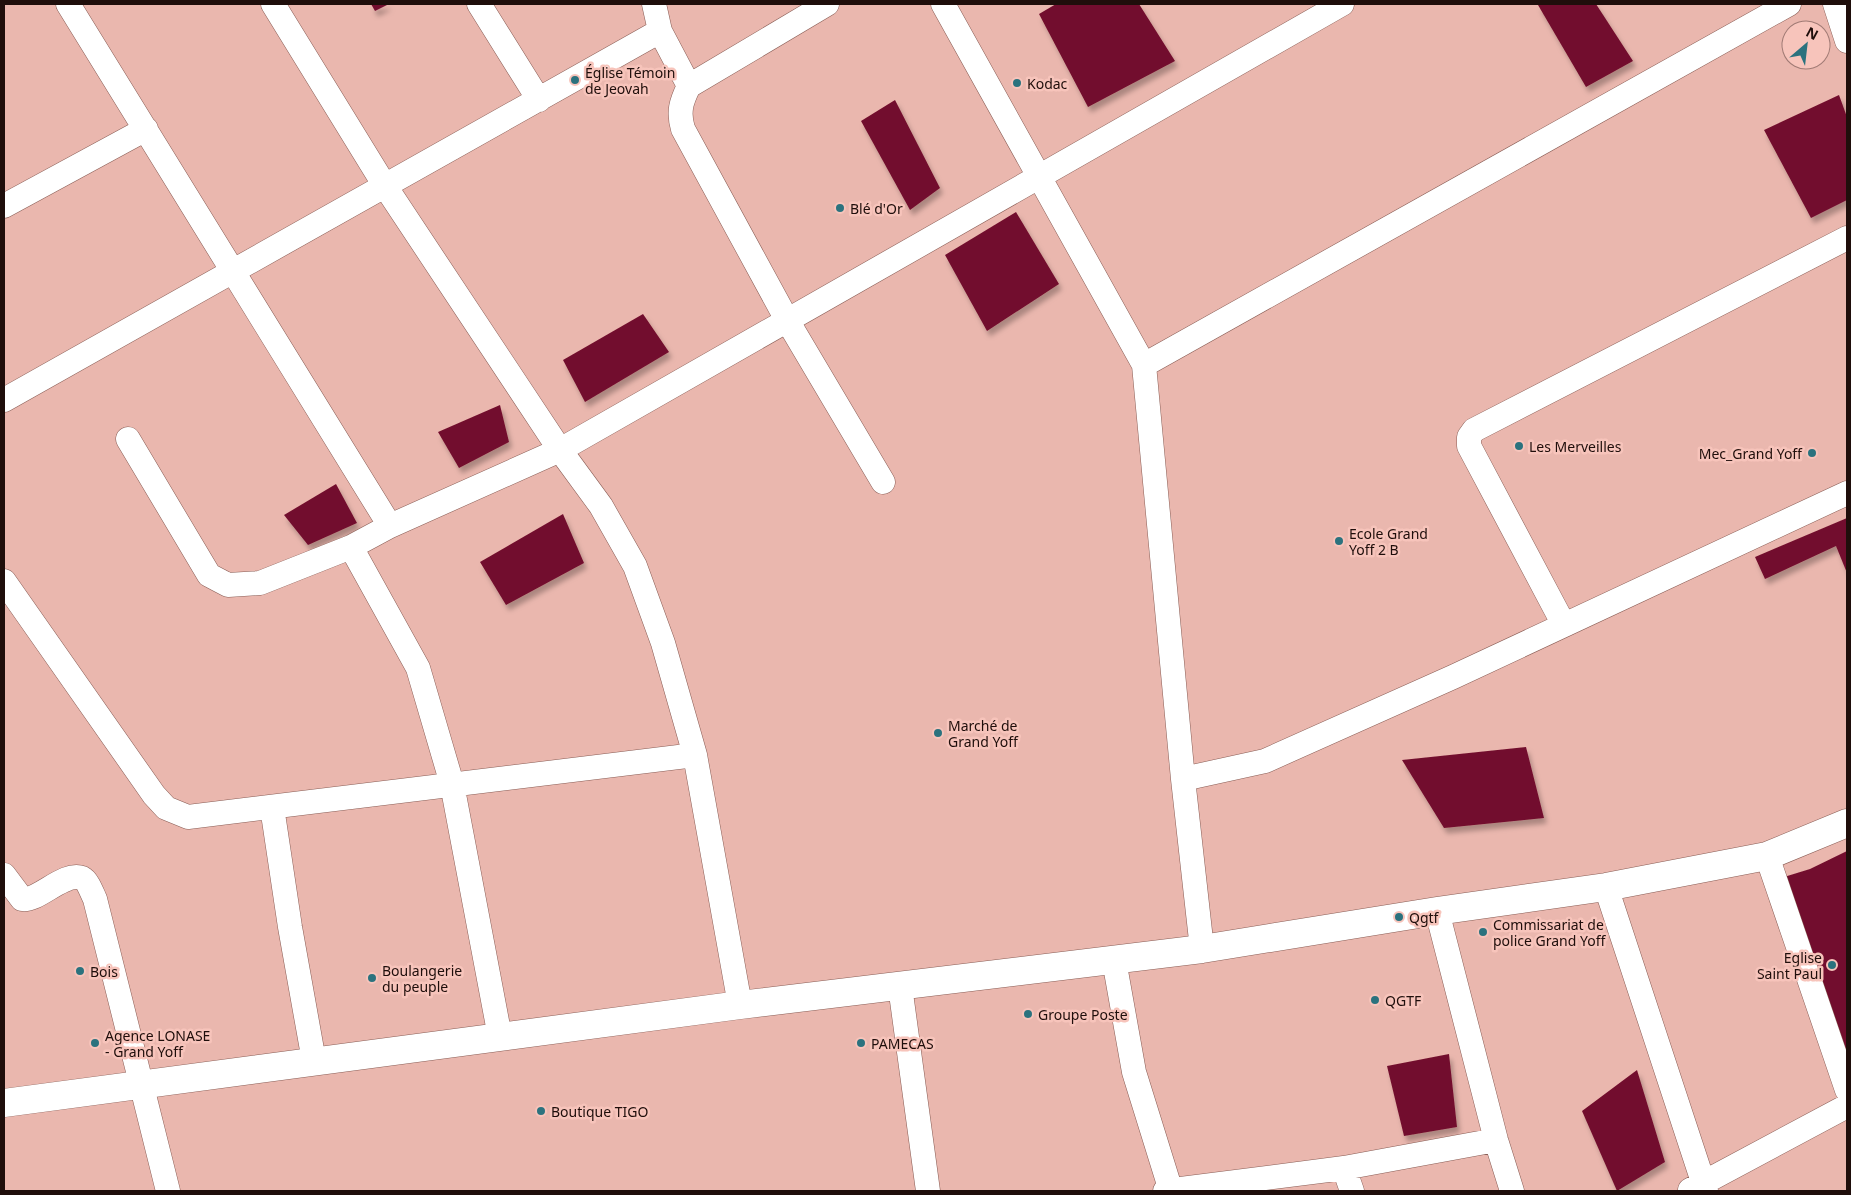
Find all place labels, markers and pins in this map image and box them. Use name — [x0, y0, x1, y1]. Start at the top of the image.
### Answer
place label: Église Témoin de Jeovah — [585, 63, 675, 98]
marker: Église Témoin de Jeovah — [569, 74, 581, 86]
place label: Kodac — [1027, 74, 1068, 93]
marker: Kodac — [1011, 77, 1023, 89]
place label: Blé d'Or — [850, 199, 903, 218]
marker: Blé d'Or — [834, 202, 846, 214]
place label: Les Merveilles — [1529, 437, 1622, 456]
marker: Les Merveilles — [1513, 440, 1525, 452]
place label: Mec_Grand Yoff — [1699, 444, 1803, 463]
marker: Mec_Grand Yoff — [1806, 447, 1818, 459]
place label: Ecole Grand Yoff 2 B — [1349, 524, 1428, 559]
marker: Ecole Grand Yoff 2 B — [1333, 535, 1345, 547]
place label: Marché de Grand Yoff — [948, 716, 1019, 751]
marker: Marché de Grand Yoff — [932, 727, 944, 739]
place label: Qgtf — [1409, 908, 1440, 927]
marker: Qgtf — [1393, 911, 1405, 923]
place label: Commissariat de police Grand Yoff — [1493, 915, 1607, 950]
marker: Commissariat de police Grand Yoff — [1477, 926, 1489, 938]
place label: Eglise Saint Paul — [1757, 948, 1822, 983]
marker: Eglise Saint Paul — [1826, 959, 1838, 971]
place label: Boulangerie du peuple — [382, 961, 462, 996]
place label: Bois — [90, 962, 118, 981]
marker: Bois — [74, 965, 86, 977]
marker: Boulangerie du peuple — [366, 972, 378, 984]
place label: QGTF — [1385, 991, 1421, 1010]
marker: QGTF — [1369, 994, 1381, 1006]
place label: Groupe Poste — [1038, 1005, 1128, 1024]
marker: Groupe Poste — [1022, 1008, 1034, 1020]
place label: Agence LONASE - Grand Yoff — [105, 1026, 210, 1061]
place label: PAMECAS — [871, 1034, 934, 1053]
marker: Agence LONASE - Grand Yoff — [89, 1037, 101, 1049]
marker: PAMECAS — [855, 1037, 867, 1049]
place label: Boutique TIGO — [551, 1102, 648, 1121]
marker: Boutique TIGO — [535, 1105, 547, 1117]

